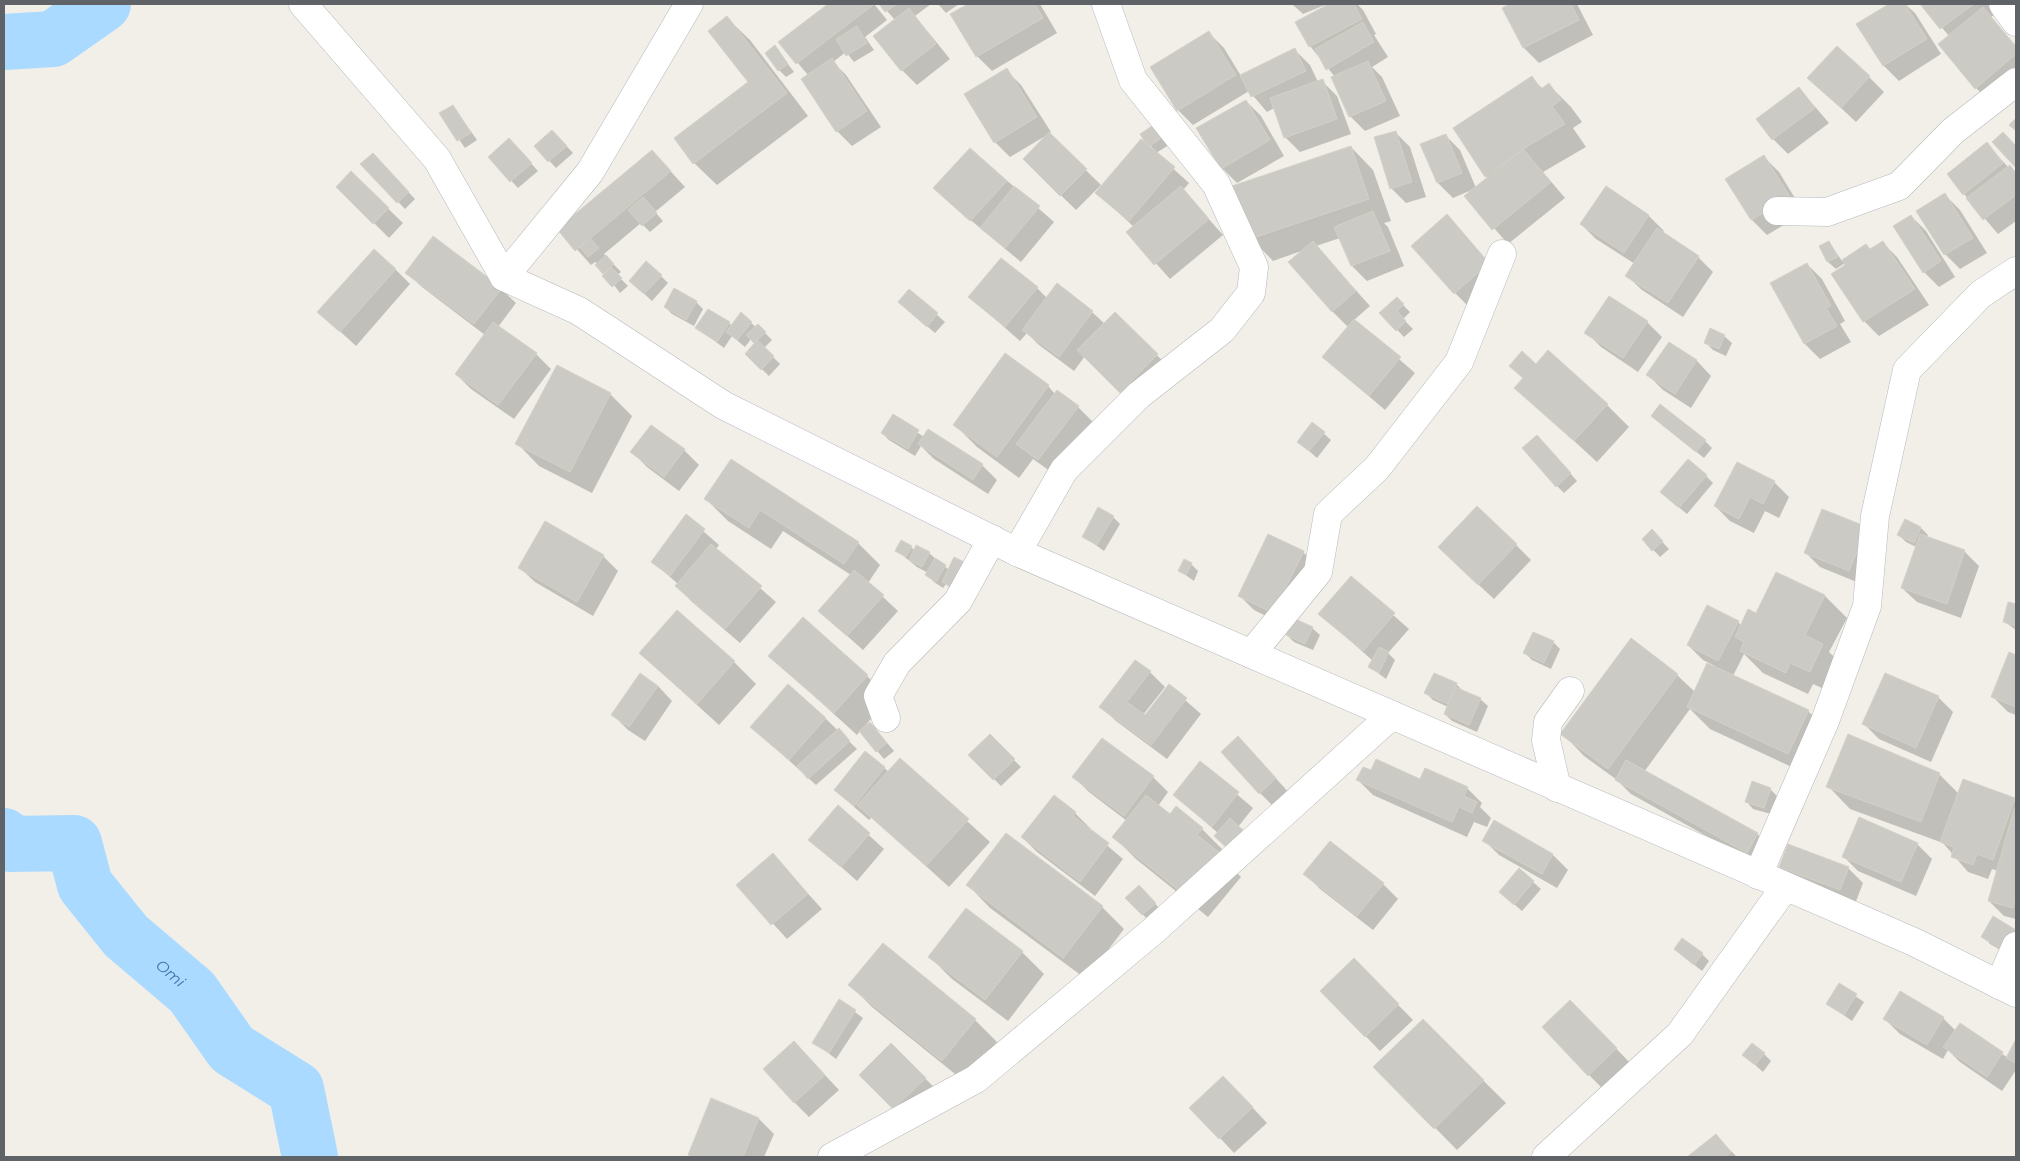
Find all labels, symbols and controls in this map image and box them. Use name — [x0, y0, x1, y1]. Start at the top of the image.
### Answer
water label: Omi — [152, 955, 190, 992]

